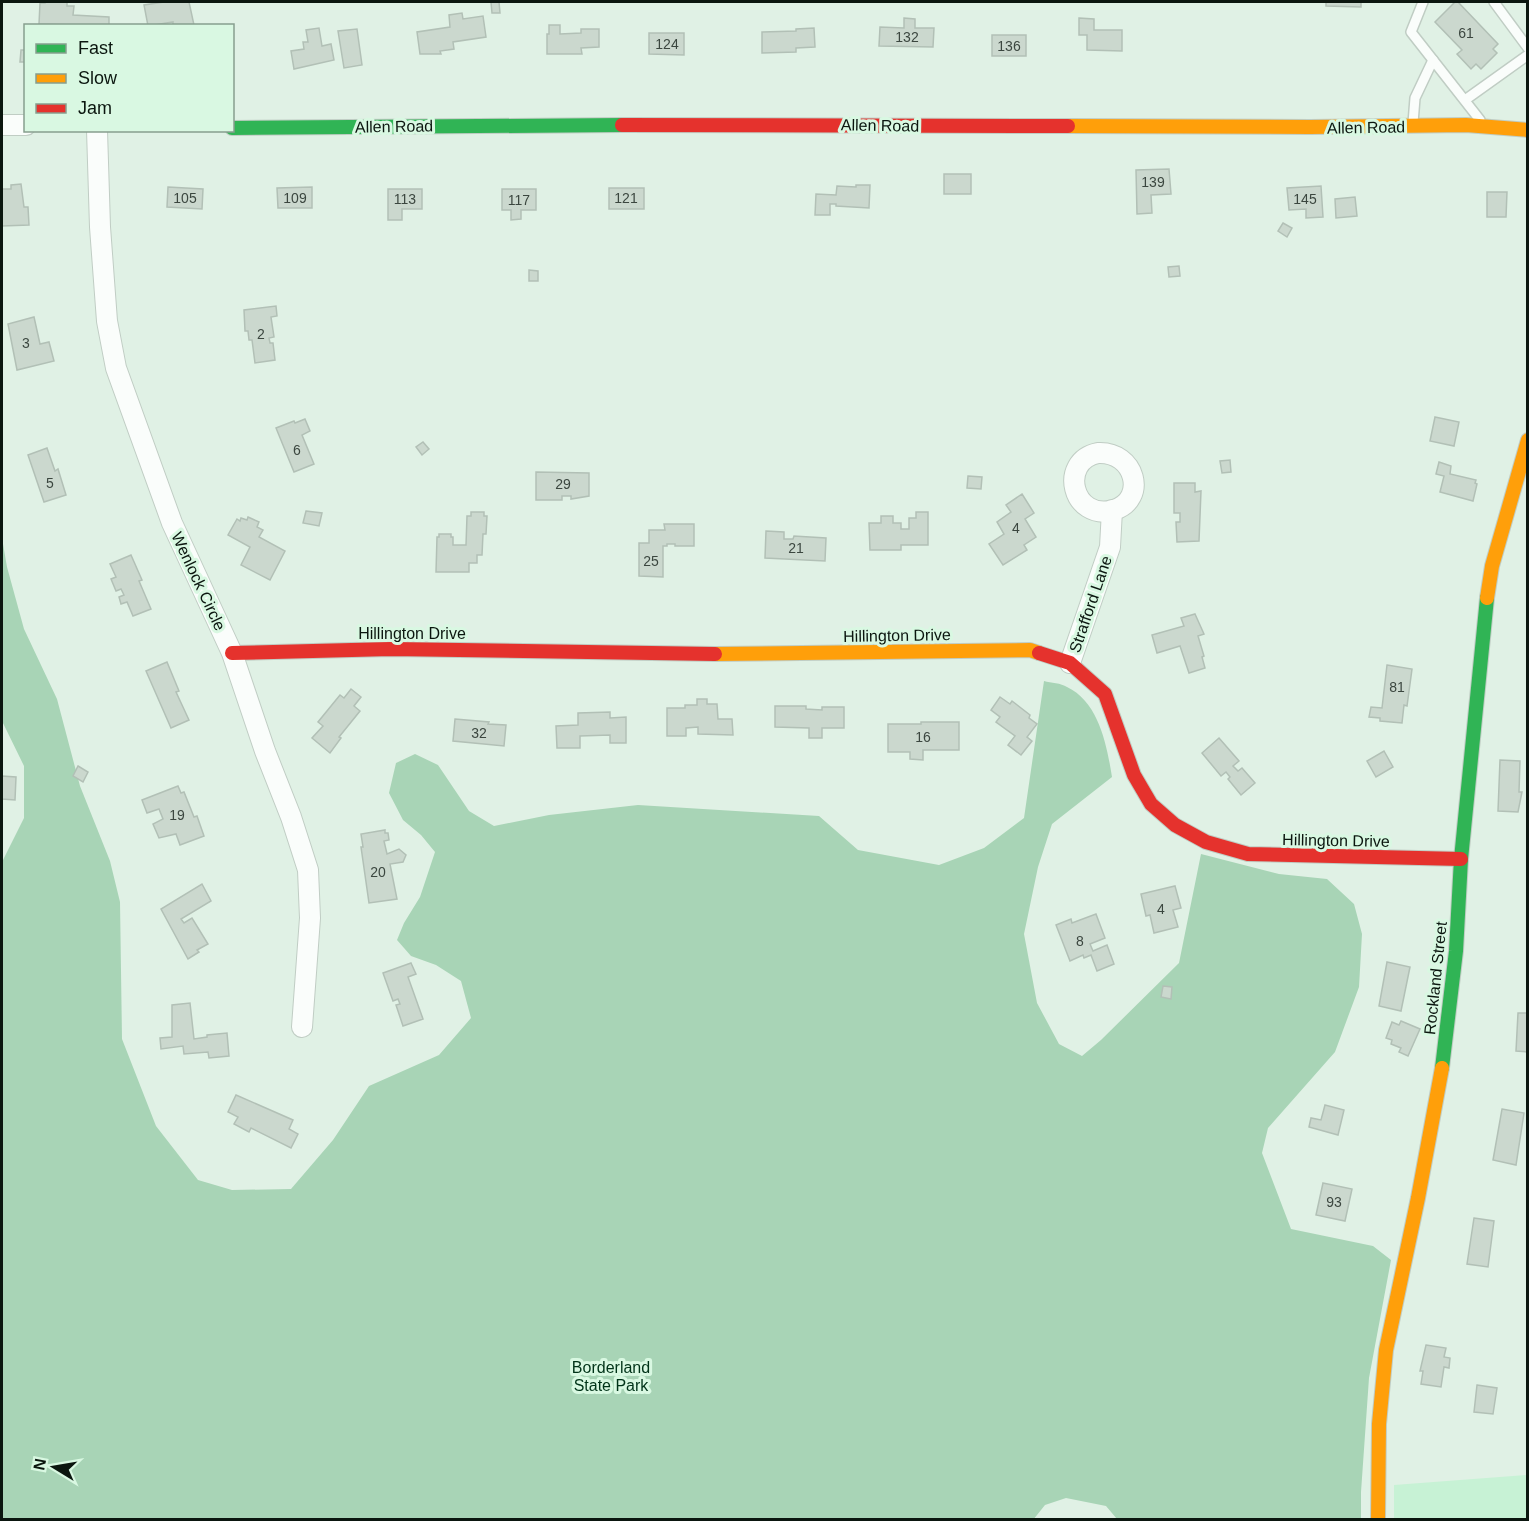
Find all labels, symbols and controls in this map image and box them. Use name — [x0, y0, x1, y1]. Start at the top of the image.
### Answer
legend — [24, 24, 234, 132]
house number: 61 — [1458, 25, 1474, 41]
house number: 132 — [895, 29, 919, 45]
house number: 124 — [655, 36, 679, 52]
text: Fast — [78, 38, 113, 58]
house number: 136 — [997, 38, 1021, 54]
text: Slow — [78, 68, 118, 88]
text: Jam — [78, 98, 112, 118]
street label: Allen Road — [841, 116, 919, 135]
street label: Allen Road — [355, 117, 433, 136]
street label: Allen Road — [1327, 118, 1405, 137]
house number: 139 — [1141, 174, 1165, 190]
house number: 105 — [173, 190, 197, 206]
house number: 109 — [283, 190, 307, 206]
house number: 121 — [614, 190, 638, 206]
house number: 113 — [394, 191, 416, 207]
house number: 145 — [1293, 191, 1317, 207]
house number: 117 — [508, 192, 530, 208]
house number: 2 — [257, 326, 265, 342]
house number: 3 — [22, 335, 30, 351]
house number: 6 — [293, 442, 301, 458]
house number: 5 — [46, 475, 54, 491]
house number: 29 — [555, 476, 571, 492]
house number: 4 — [1012, 520, 1020, 536]
street label: Wenlock Circle — [168, 529, 229, 633]
house number: 21 — [788, 540, 804, 556]
house number: 25 — [643, 553, 659, 569]
street label: Strafford Lane — [1066, 553, 1115, 655]
street label: Hillington Drive — [358, 625, 466, 642]
street label: Hillington Drive — [843, 626, 951, 645]
house number: 81 — [1389, 679, 1405, 695]
house number: 32 — [471, 725, 487, 741]
house number: 16 — [915, 729, 931, 745]
house number: 19 — [169, 807, 185, 823]
street label: Hillington Drive — [1282, 831, 1390, 850]
house number: 20 — [370, 864, 386, 880]
house number: 4 — [1157, 901, 1165, 917]
street label: Rockland Street — [1421, 920, 1450, 1036]
house number: 8 — [1076, 933, 1084, 949]
house number: 93 — [1326, 1194, 1342, 1210]
park label: Borderland State Park — [572, 1359, 650, 1394]
north arrow — [24, 1437, 84, 1497]
text: N — [30, 1457, 49, 1472]

